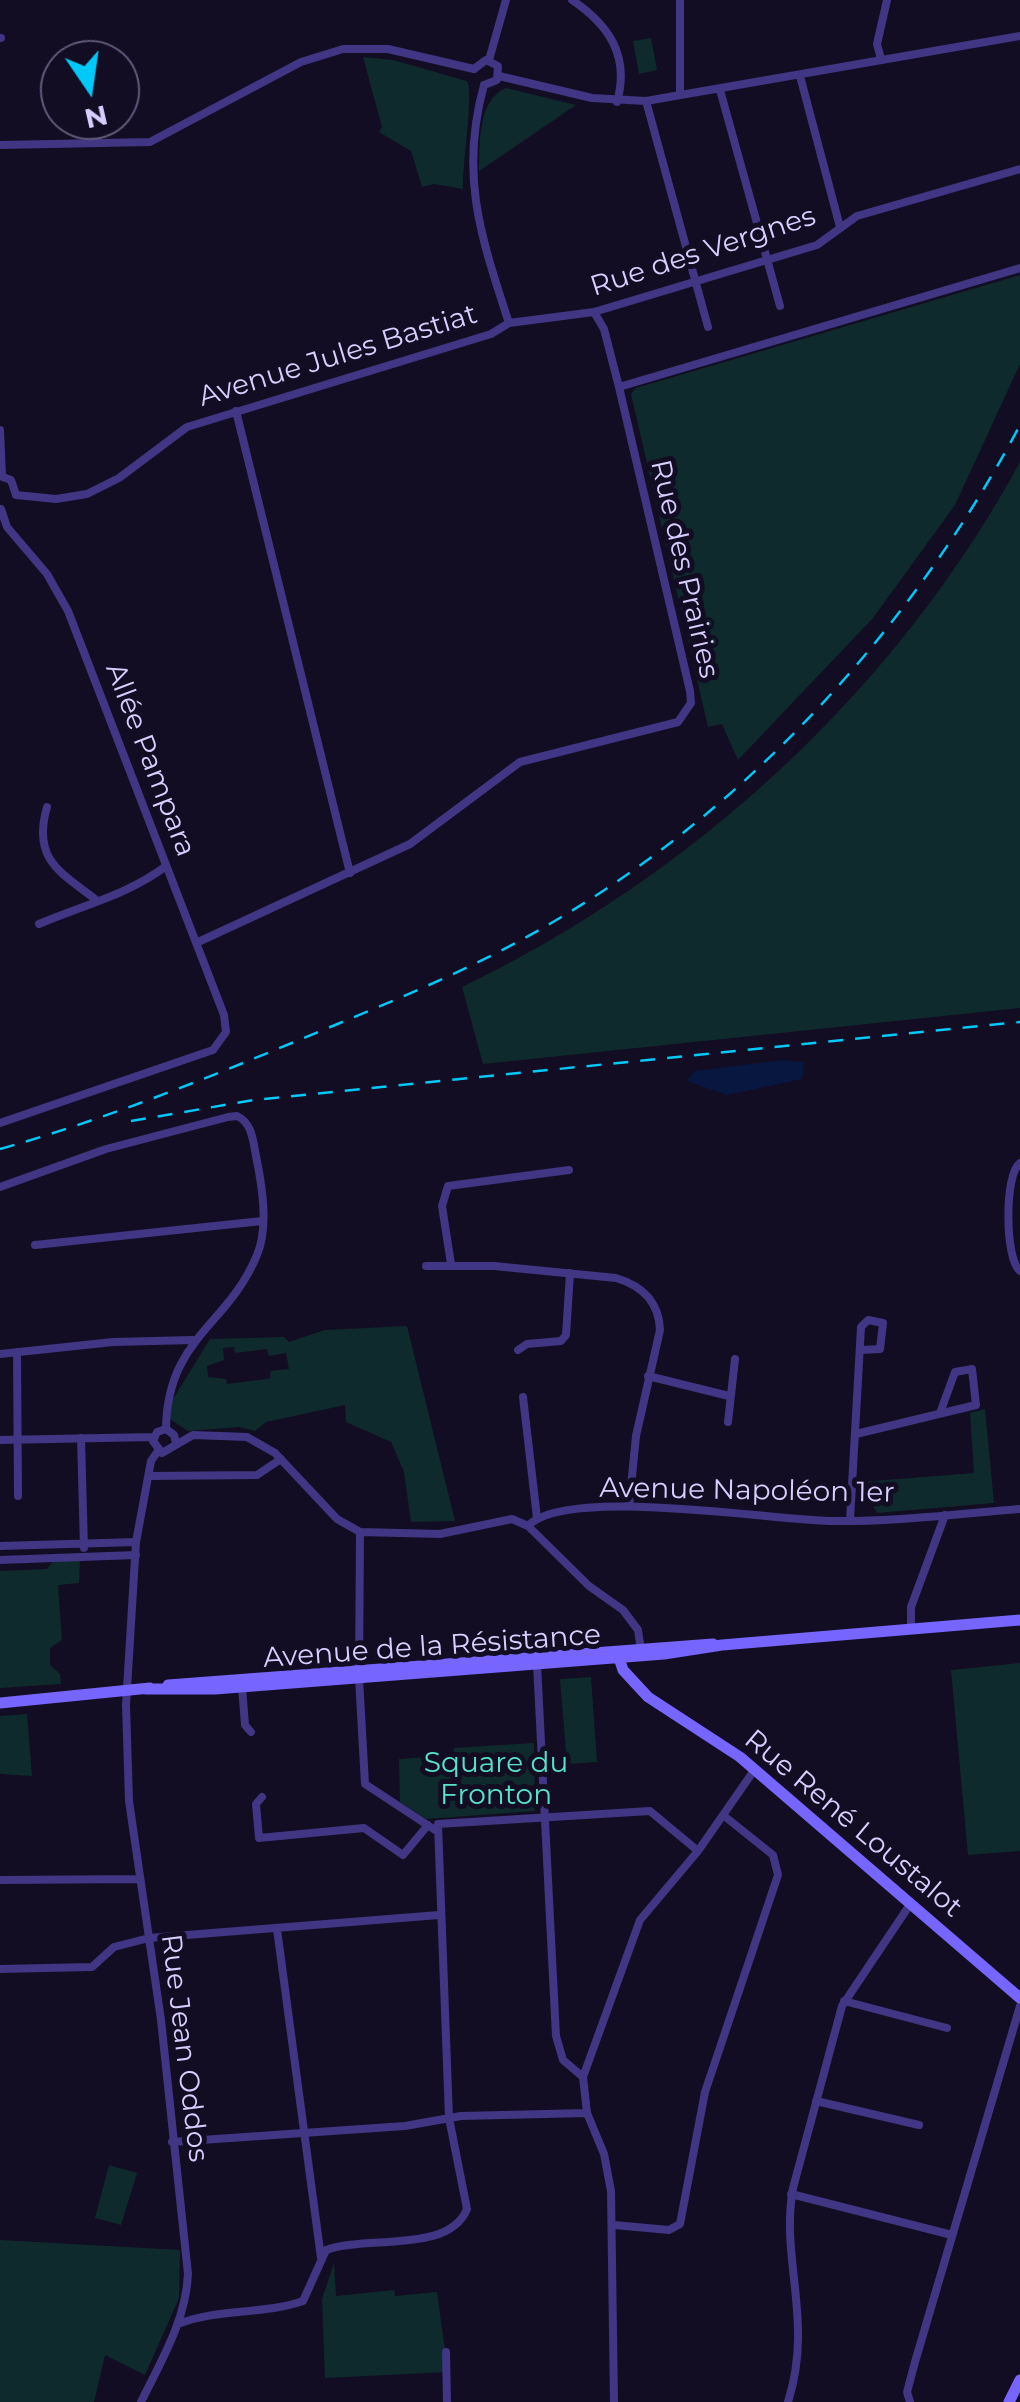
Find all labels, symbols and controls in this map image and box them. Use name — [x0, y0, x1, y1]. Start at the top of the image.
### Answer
north arrow — [40, 40, 140, 140]
text: N — [81, 98, 111, 136]
street label: Rue des Vergnes — [586, 200, 820, 304]
street label: Avenue Jules Bastiat — [195, 298, 481, 414]
street label: Rue des Prairies — [643, 457, 725, 681]
street label: Allée Pampara — [98, 659, 202, 861]
street label: Avenue Napoléon 1er — [599, 1472, 895, 1510]
street label: Avenue de la Résistance — [262, 1618, 602, 1676]
street label: Rue René Loustalot — [737, 1723, 969, 1925]
park label: Square du Fronton — [424, 1747, 568, 1813]
street label: Rue Jean Oddos — [153, 1932, 215, 2164]

